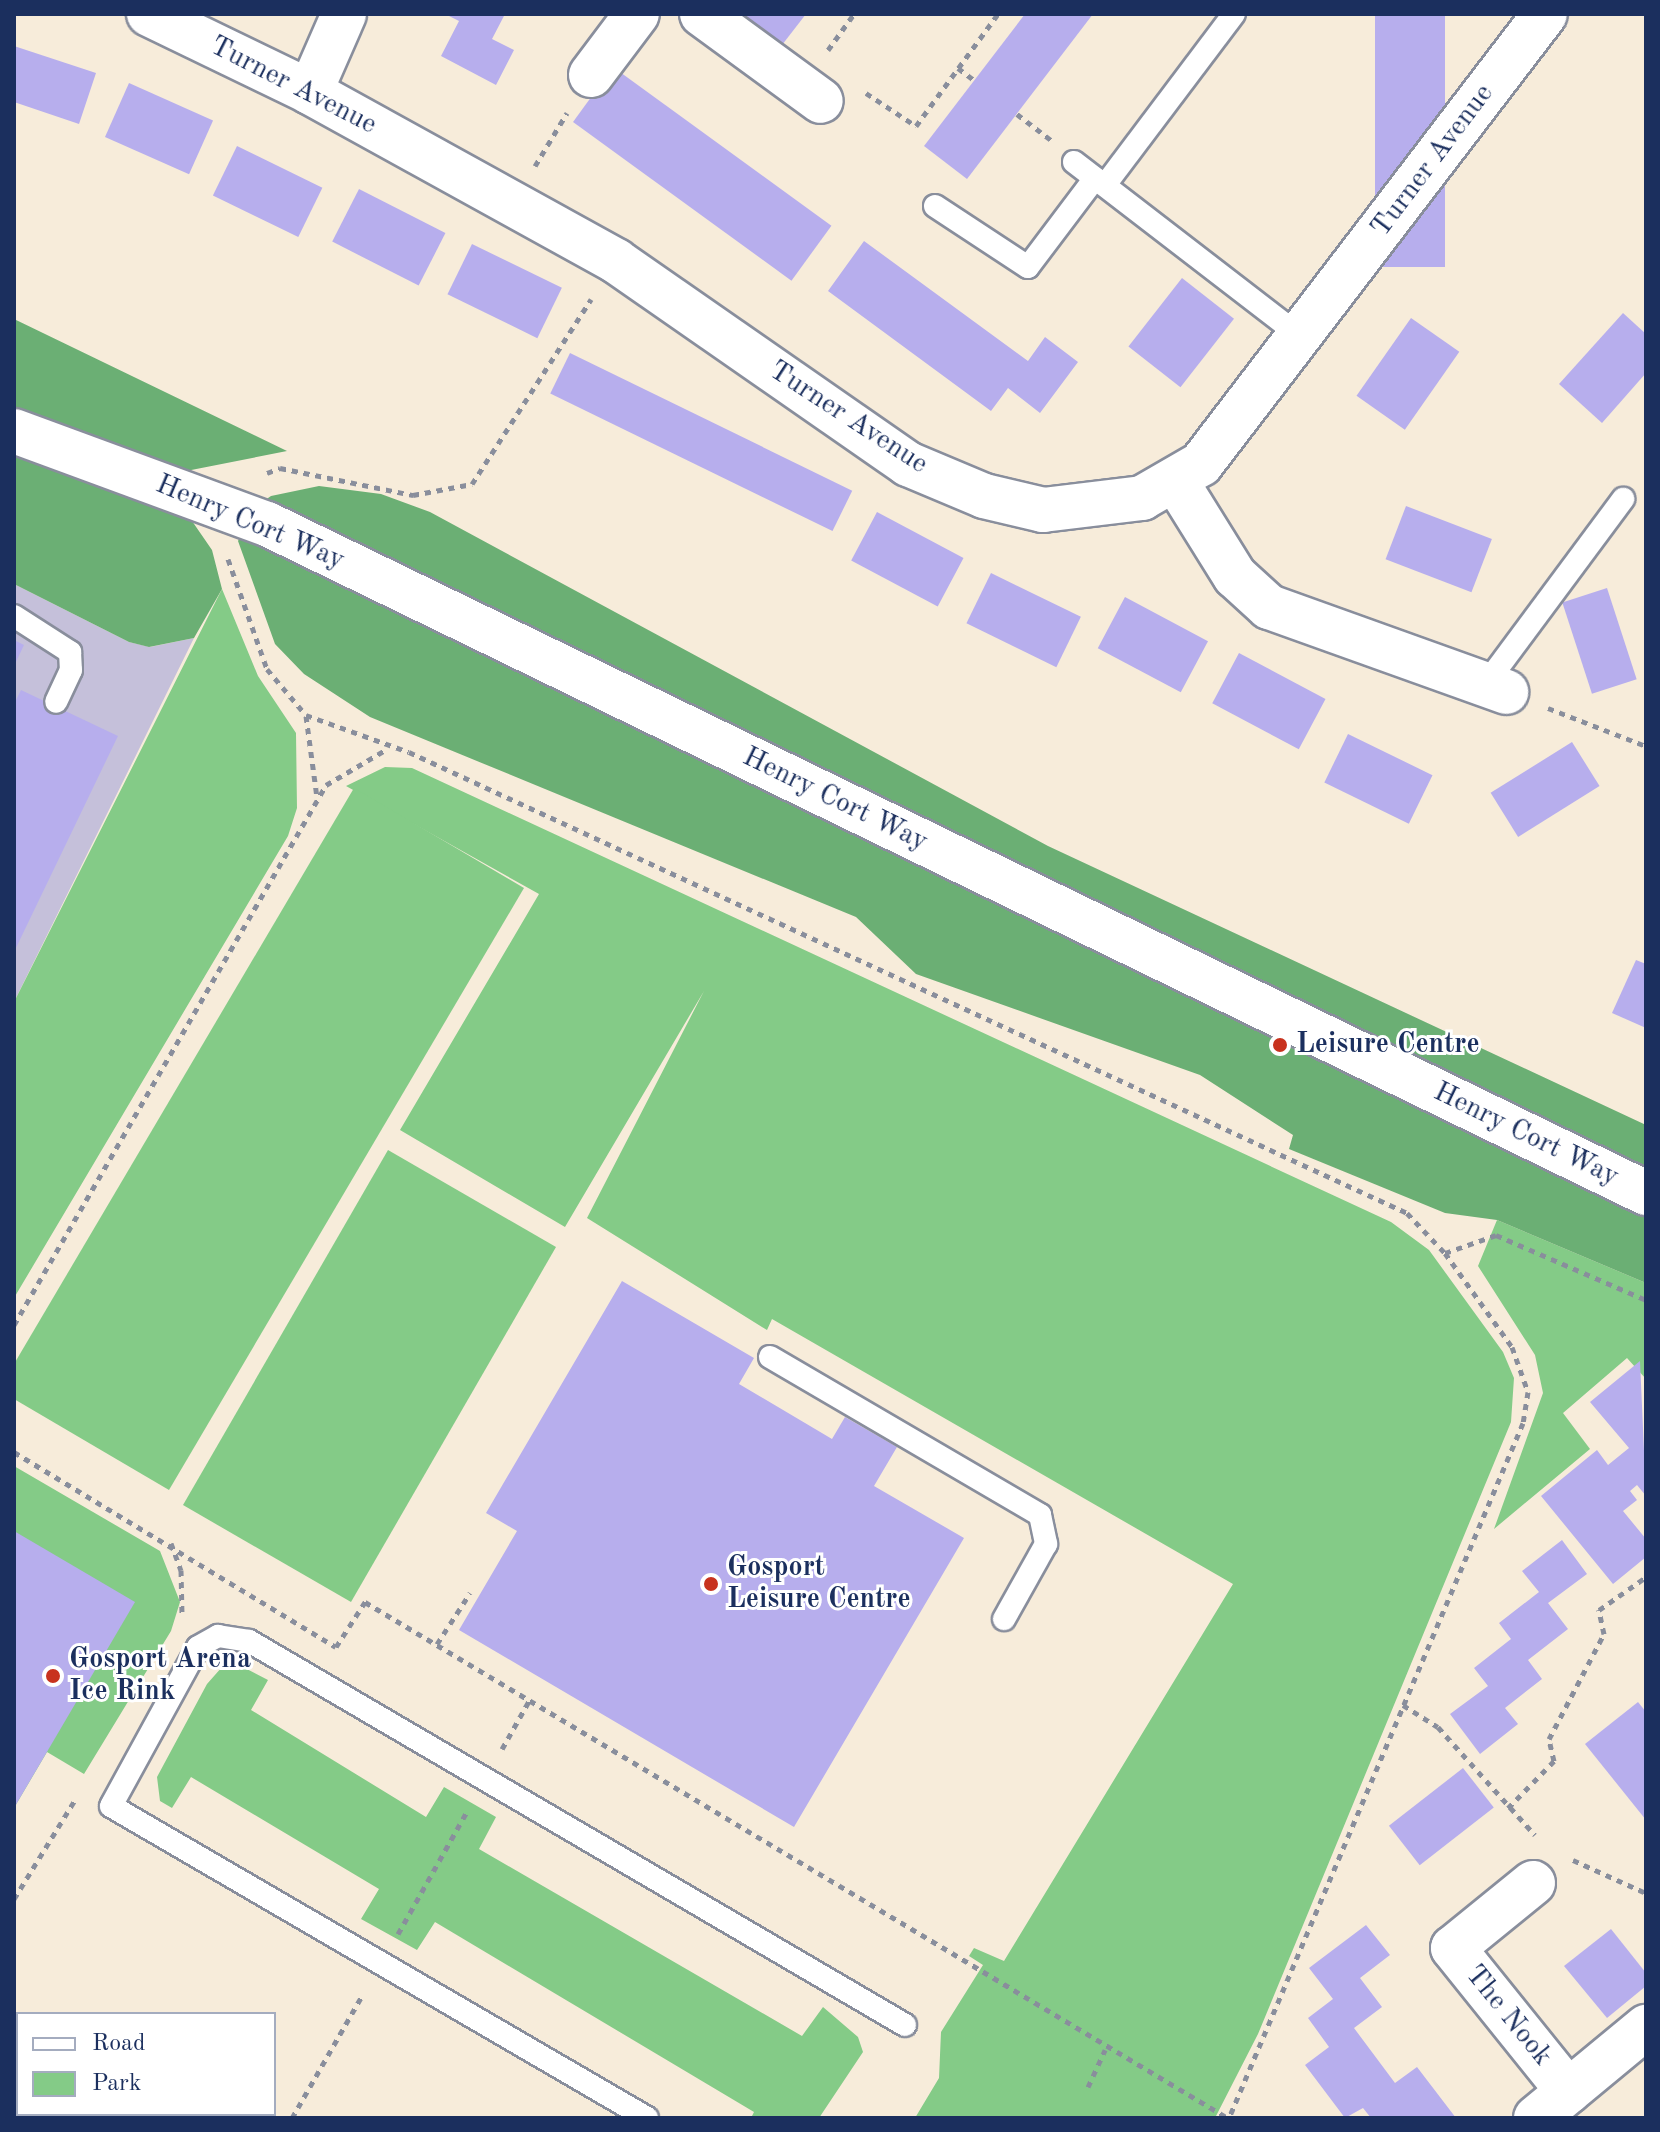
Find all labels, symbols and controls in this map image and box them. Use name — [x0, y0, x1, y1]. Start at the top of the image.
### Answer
street label: Turner Avenue — [204, 30, 382, 142]
street label: Turner Avenue — [1365, 78, 1501, 244]
street label: Turner Avenue — [762, 354, 934, 482]
street label: Henry Cort Way — [151, 468, 349, 578]
street label: Henry Cort Way — [737, 741, 933, 859]
place label: Leisure Centre — [1296, 1028, 1480, 1062]
marker: Leisure Centre — [1271, 1036, 1289, 1054]
street label: Henry Cort Way — [1428, 1076, 1624, 1194]
place label: Gosport Leisure Centre — [727, 1551, 911, 1617]
marker: Gosport Leisure Centre — [702, 1575, 720, 1593]
place label: Gosport Arena Ice Rink — [69, 1643, 251, 1709]
marker: Gosport Arena Ice Rink — [44, 1667, 62, 1685]
street label: The Nook — [1457, 1959, 1559, 2073]
legend — [16, 2012, 276, 2116]
text: Road — [92, 2032, 145, 2056]
text: Park — [92, 2072, 141, 2096]

